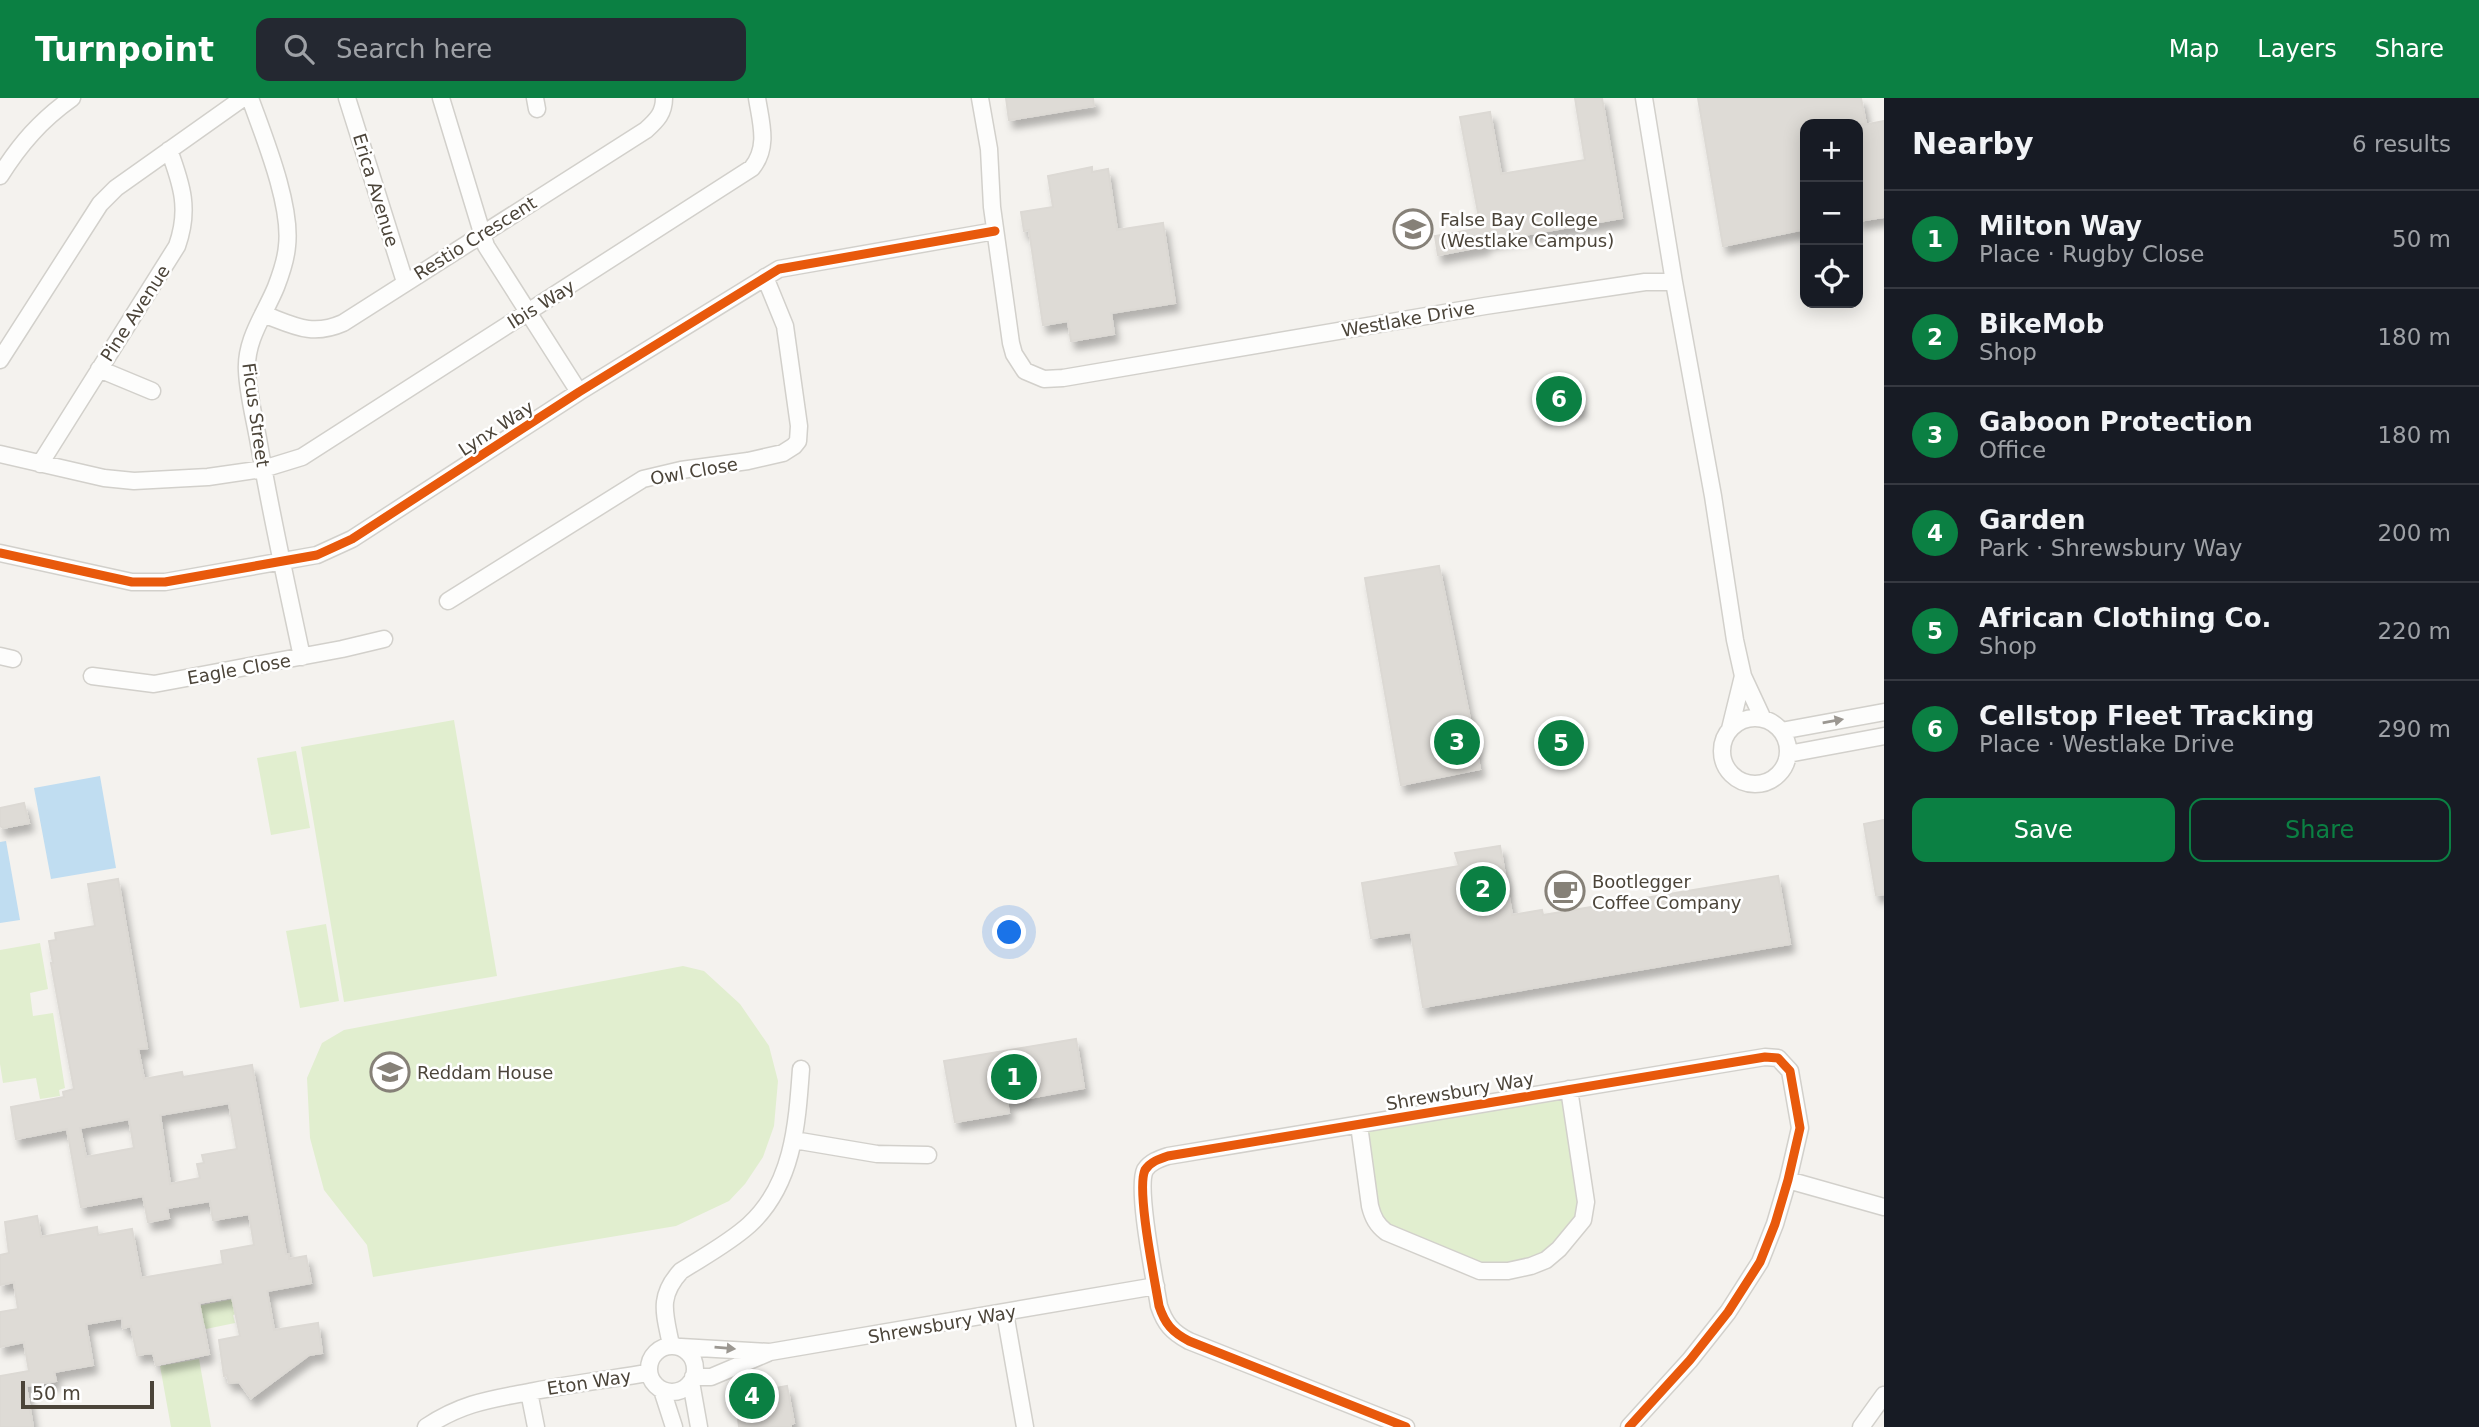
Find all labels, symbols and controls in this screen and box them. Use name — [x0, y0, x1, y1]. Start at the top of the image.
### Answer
search box — [256, 18, 746, 81]
text: Turnpoint — [35, 30, 214, 69]
icon: search — [280, 30, 318, 68]
text: Search here — [336, 34, 492, 64]
text: Map — [2169, 35, 2219, 63]
text: Layers — [2257, 35, 2337, 63]
text: Share — [2375, 35, 2444, 63]
map controls — [1800, 119, 1863, 308]
button: + — [1800, 119, 1863, 182]
text: Nearby — [1912, 126, 2034, 161]
street label: Erica Avenue — [349, 131, 403, 249]
text: 6 results — [2352, 131, 2451, 157]
button: − — [1800, 182, 1863, 245]
street label: Restio Crescent — [410, 192, 540, 284]
school or university icon: False Bay College (Westlake Campus) — [1392, 208, 1434, 250]
place label: False Bay College (Westlake Campus) — [1440, 209, 1614, 251]
text: Milton Way — [1979, 211, 2142, 241]
text: 1 — [1927, 226, 1943, 252]
text: 50 m — [2392, 226, 2451, 252]
text: Place · Rugby Close — [1979, 241, 2204, 267]
button: locate — [1800, 245, 1863, 308]
street label: Pine Avenue — [96, 261, 174, 365]
street label: Ibis Way — [504, 275, 579, 333]
street label: Westlake Drive — [1340, 297, 1476, 341]
text: BikeMob — [1979, 309, 2104, 339]
text: 2 — [1927, 324, 1943, 350]
text: 180 m — [2377, 324, 2451, 350]
text: Shop — [1979, 339, 2037, 365]
street label: Ficus Street — [238, 361, 274, 469]
pin: 6 — [1536, 373, 1582, 425]
street label: Lynx Way — [455, 396, 538, 460]
text: Gaboon Protection — [1979, 407, 2253, 437]
text: 3 — [1927, 422, 1943, 448]
text: 180 m — [2377, 422, 2451, 448]
text: Office — [1979, 437, 2046, 463]
street label: Owl Close — [649, 453, 739, 489]
text: Garden — [1979, 505, 2085, 535]
text: 4 — [1927, 520, 1943, 546]
text: 200 m — [2377, 520, 2451, 546]
text: Park · Shrewsbury Way — [1979, 535, 2242, 561]
text: African Clothing Co. — [1979, 603, 2271, 633]
text: 5 — [1927, 618, 1943, 644]
text: 220 m — [2377, 618, 2451, 644]
text: Shop — [1979, 633, 2037, 659]
street label: Eagle Close — [186, 650, 292, 688]
text: Cellstop Fleet Tracking — [1979, 701, 2314, 731]
one-way arrow — [1822, 715, 1844, 726]
pin: 3 — [1434, 716, 1480, 768]
text: 6 — [1927, 716, 1943, 742]
text: 290 m — [2377, 716, 2451, 742]
pin: 5 — [1538, 717, 1584, 769]
text: Place · Westlake Drive — [1979, 731, 2234, 757]
button: Save — [1912, 798, 2175, 862]
button: Share — [2189, 798, 2451, 862]
pin: 2 — [1460, 863, 1506, 915]
cafe icon: Bootlegger Coffee Company — [1544, 870, 1586, 912]
place label: Bootlegger Coffee Company — [1592, 871, 1742, 913]
your location — [992, 915, 1026, 949]
school or university icon: Reddam House — [369, 1051, 411, 1093]
pin: 1 — [991, 1051, 1037, 1103]
place label: Reddam House — [417, 1062, 553, 1083]
street label: Shrewsbury Way — [1384, 1068, 1536, 1114]
street label: Shrewsbury Way — [866, 1301, 1018, 1347]
one-way arrow — [715, 1343, 737, 1354]
street label: Eton Way — [545, 1365, 633, 1399]
pin: 4 — [729, 1370, 775, 1422]
scale bar — [21, 1378, 154, 1410]
text: 50 m — [32, 1382, 81, 1404]

